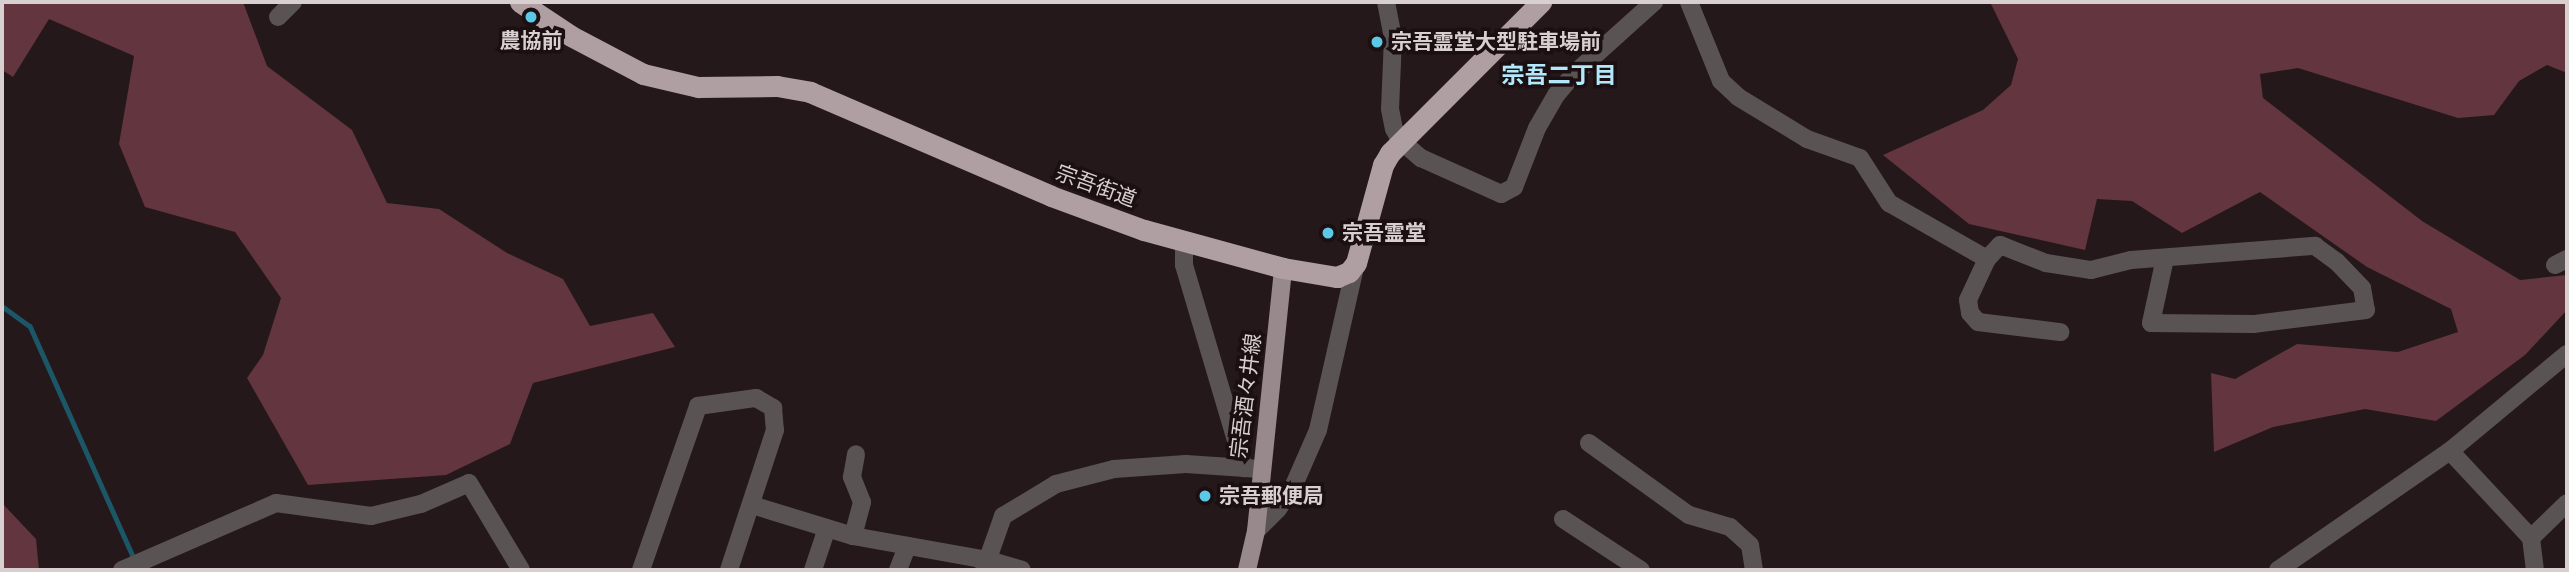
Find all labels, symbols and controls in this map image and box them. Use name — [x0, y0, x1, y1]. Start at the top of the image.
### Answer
marker: 農協前 — [523, 9, 539, 25]
place label: 農協前 — [500, 28, 562, 54]
place label: 宗吾霊堂大型駐車場前 — [1391, 29, 1601, 55]
marker: 宗吾霊堂大型駐車場前 — [1369, 34, 1385, 50]
district label: 宗吾二丁目 — [1502, 61, 1616, 89]
street label: 宗吾街道 — [1052, 160, 1140, 212]
place label: 宗吾霊堂 — [1342, 220, 1426, 246]
marker: 宗吾霊堂 — [1320, 225, 1336, 241]
street label: 宗吾酒々井線 — [1226, 332, 1266, 460]
place label: 宗吾郵便局 — [1219, 483, 1324, 509]
marker: 宗吾郵便局 — [1197, 488, 1213, 504]

